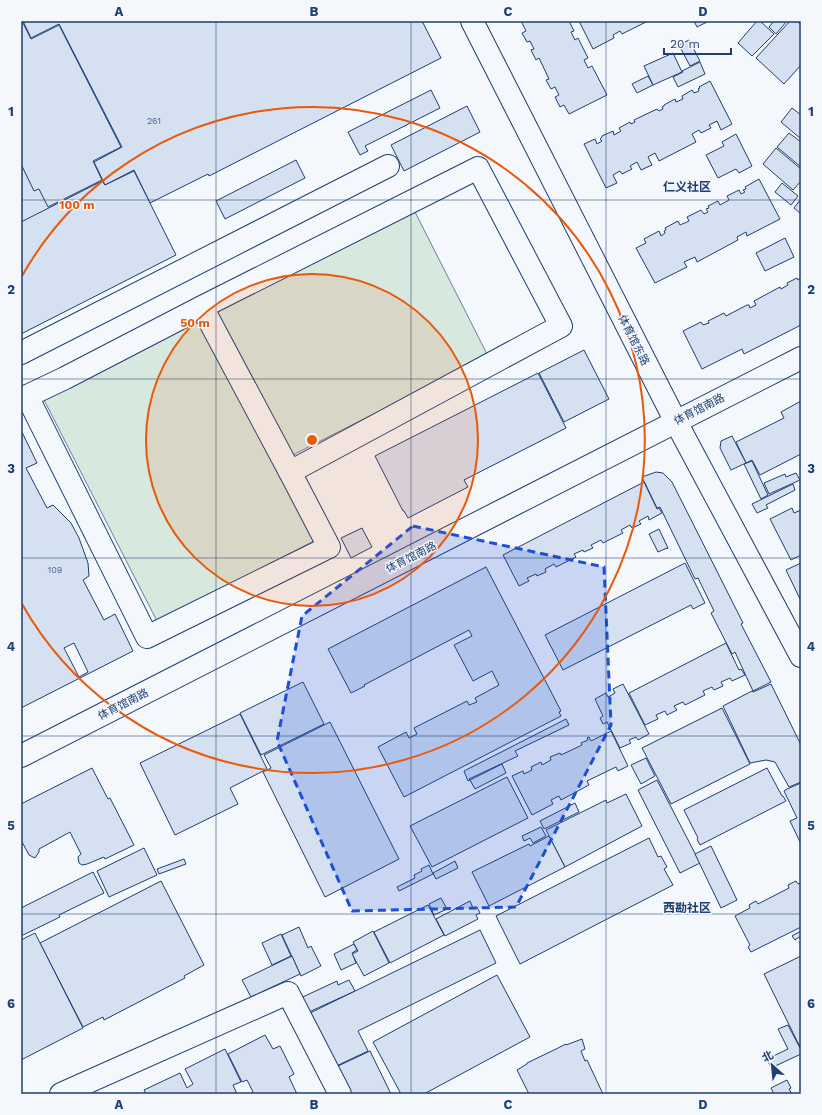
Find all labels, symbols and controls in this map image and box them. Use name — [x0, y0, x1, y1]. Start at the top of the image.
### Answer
text: A — [115, 4, 124, 19]
text: B — [310, 4, 319, 19]
text: C — [504, 4, 513, 19]
text: D — [698, 4, 708, 19]
scale bar — [664, 30, 731, 56]
text: 20 m — [670, 37, 700, 51]
text: 1 — [8, 104, 14, 119]
text: 1 — [808, 104, 814, 119]
house number: 261 — [147, 116, 161, 126]
district label: 仁义社区 — [663, 180, 711, 194]
text: 100 m — [59, 198, 95, 212]
text: 2 — [7, 282, 15, 297]
text: 2 — [807, 282, 815, 297]
street label: 体育馆东路 — [615, 313, 652, 368]
text: 50 m — [180, 316, 210, 330]
street label: 体育馆南路 — [672, 391, 727, 428]
centre of rings — [305, 433, 319, 447]
text: 3 — [7, 461, 15, 476]
text: 3 — [807, 461, 815, 476]
street label: 体育馆南路 — [384, 539, 439, 576]
house number: 109 — [48, 565, 62, 575]
text: 4 — [7, 639, 16, 654]
text: 4 — [807, 639, 816, 654]
street label: 体育馆南路 — [96, 686, 151, 723]
text: 5 — [7, 818, 15, 833]
text: 5 — [807, 818, 815, 833]
district label: 西勘社区 — [663, 901, 711, 915]
text: 6 — [7, 996, 15, 1011]
text: 6 — [807, 996, 815, 1011]
north arrow — [752, 1045, 792, 1085]
text: 北 — [760, 1048, 776, 1065]
text: A — [115, 1097, 124, 1112]
text: B — [310, 1097, 319, 1112]
text: C — [504, 1097, 513, 1112]
text: D — [698, 1097, 708, 1112]

